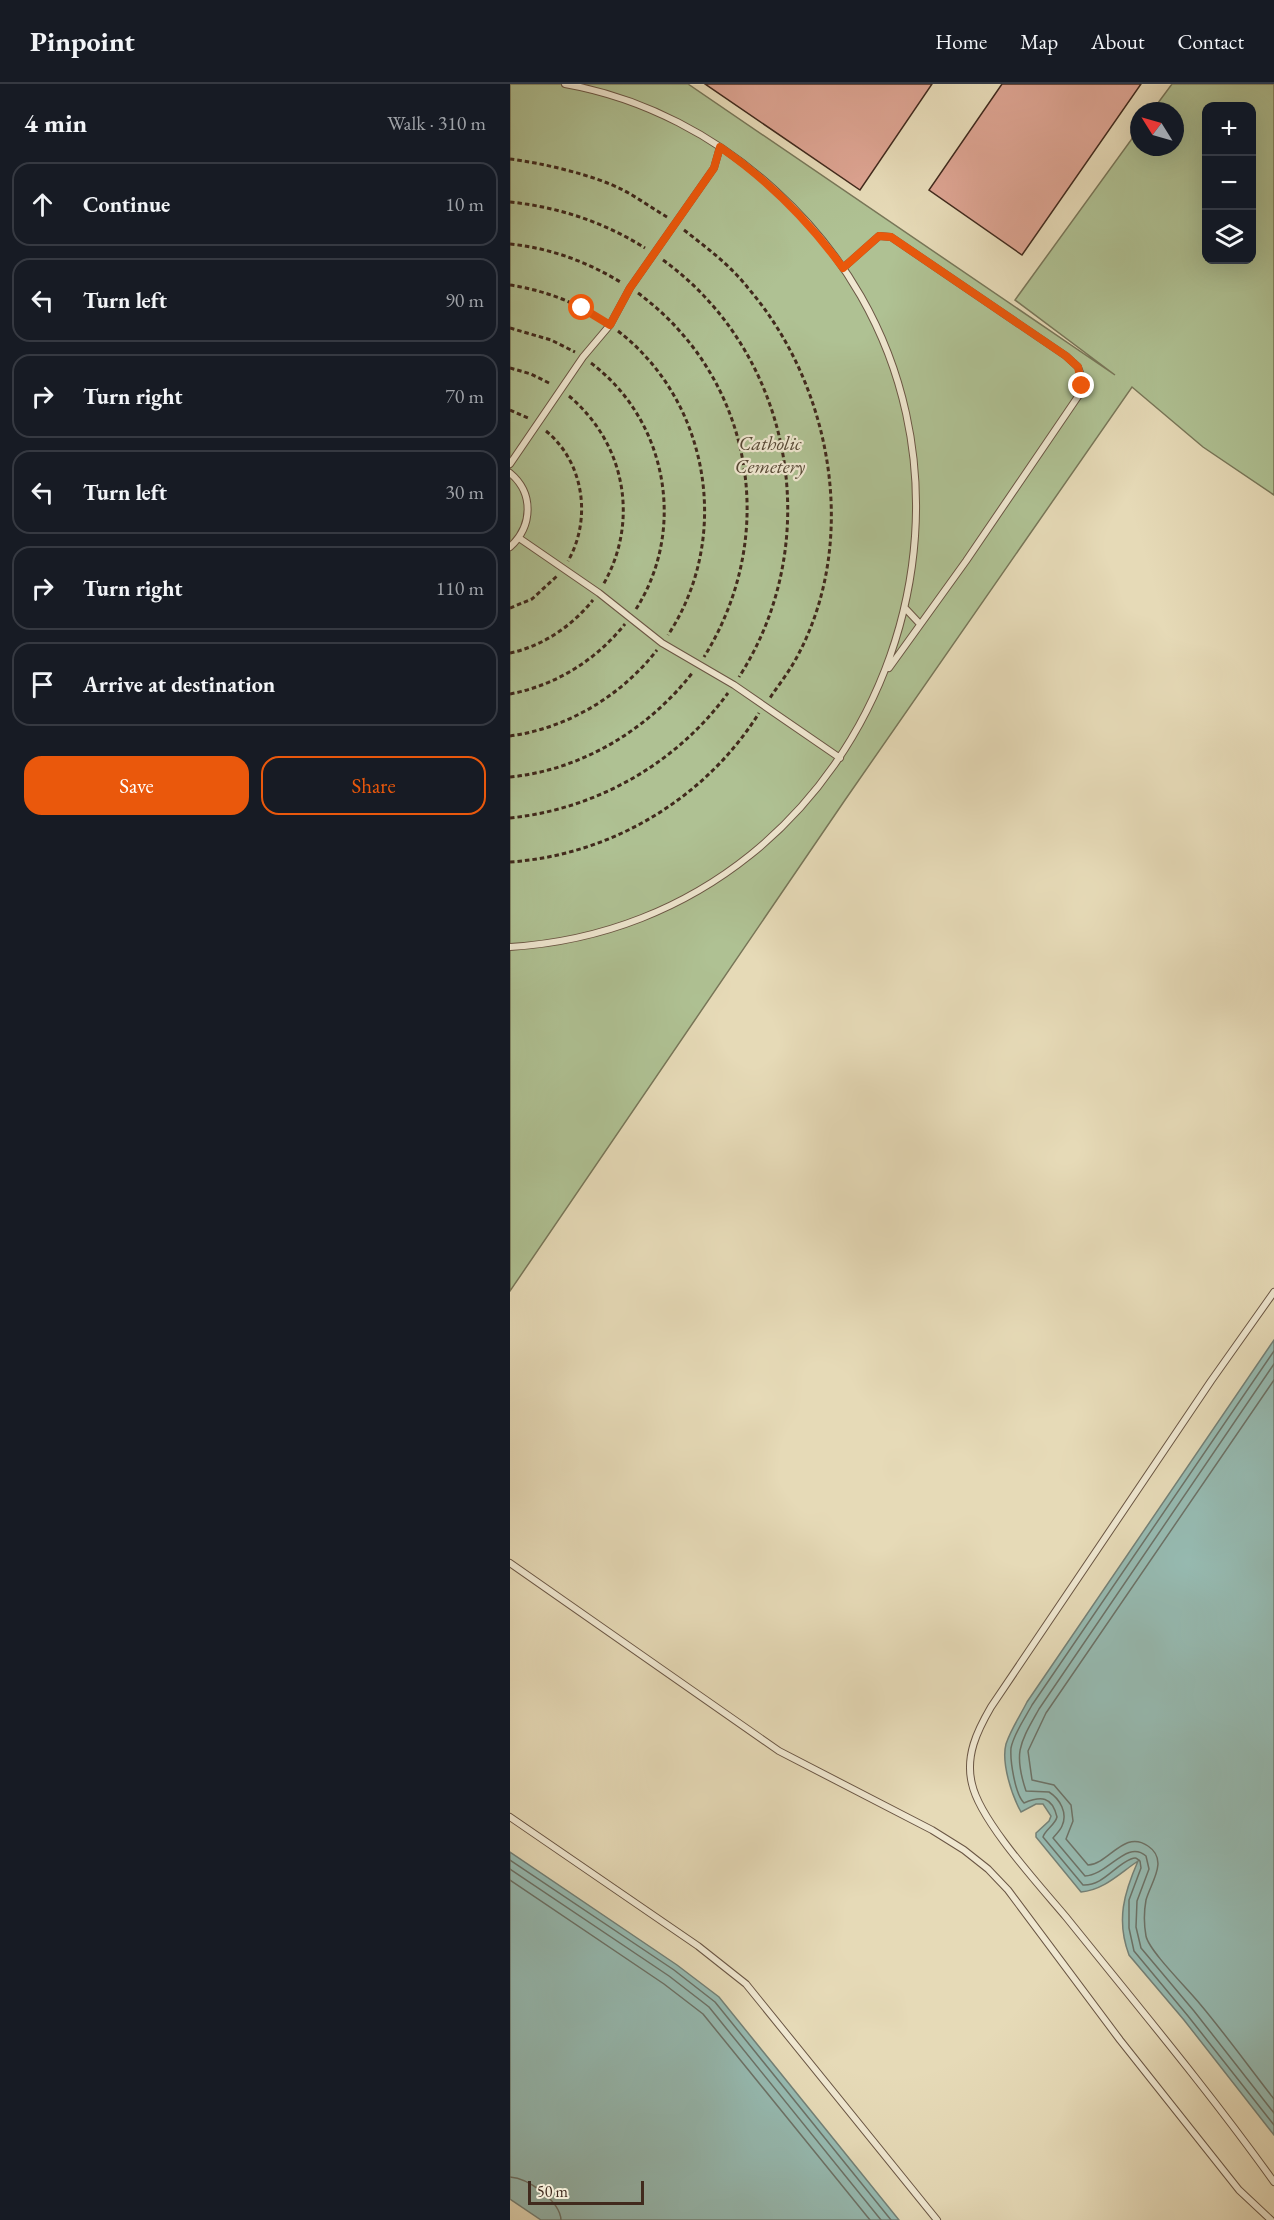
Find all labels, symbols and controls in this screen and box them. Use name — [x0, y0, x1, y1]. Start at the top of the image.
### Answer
text: Pinpoint — [30, 23, 135, 59]
text: Home — [935, 28, 987, 55]
text: Map — [1020, 28, 1058, 55]
text: About — [1091, 28, 1144, 55]
text: Contact — [1177, 28, 1244, 55]
north arrow — [1130, 102, 1184, 156]
map controls — [1202, 102, 1256, 264]
button: + — [1202, 102, 1256, 156]
text: 4 min — [24, 106, 87, 140]
text: Walk · 310 m — [387, 110, 486, 136]
button: − — [1202, 156, 1256, 210]
icon: ahead — [26, 188, 59, 221]
text: Continue — [83, 190, 170, 219]
text: 10 m — [445, 191, 484, 217]
button: layers — [1202, 210, 1256, 264]
icon: left — [26, 284, 59, 317]
text: Turn left — [83, 286, 167, 315]
text: 90 m — [445, 287, 484, 313]
route start — [568, 294, 594, 320]
route end — [1068, 372, 1094, 398]
icon: right — [26, 380, 59, 413]
text: Turn right — [83, 382, 182, 411]
text: 70 m — [445, 383, 484, 409]
park label: Catholic Cemetery — [735, 430, 805, 479]
icon: left — [26, 476, 59, 509]
text: Turn left — [83, 478, 167, 507]
text: 30 m — [445, 479, 484, 505]
icon: right — [26, 572, 59, 605]
text: Turn right — [83, 574, 182, 603]
text: 110 m — [436, 575, 484, 601]
icon: arrive — [26, 668, 59, 701]
text: Arrive at destination — [83, 670, 275, 699]
button: Save — [24, 756, 249, 815]
button: Share — [261, 756, 486, 815]
scale bar — [528, 2178, 644, 2206]
text: 50 m — [537, 2181, 568, 2202]

